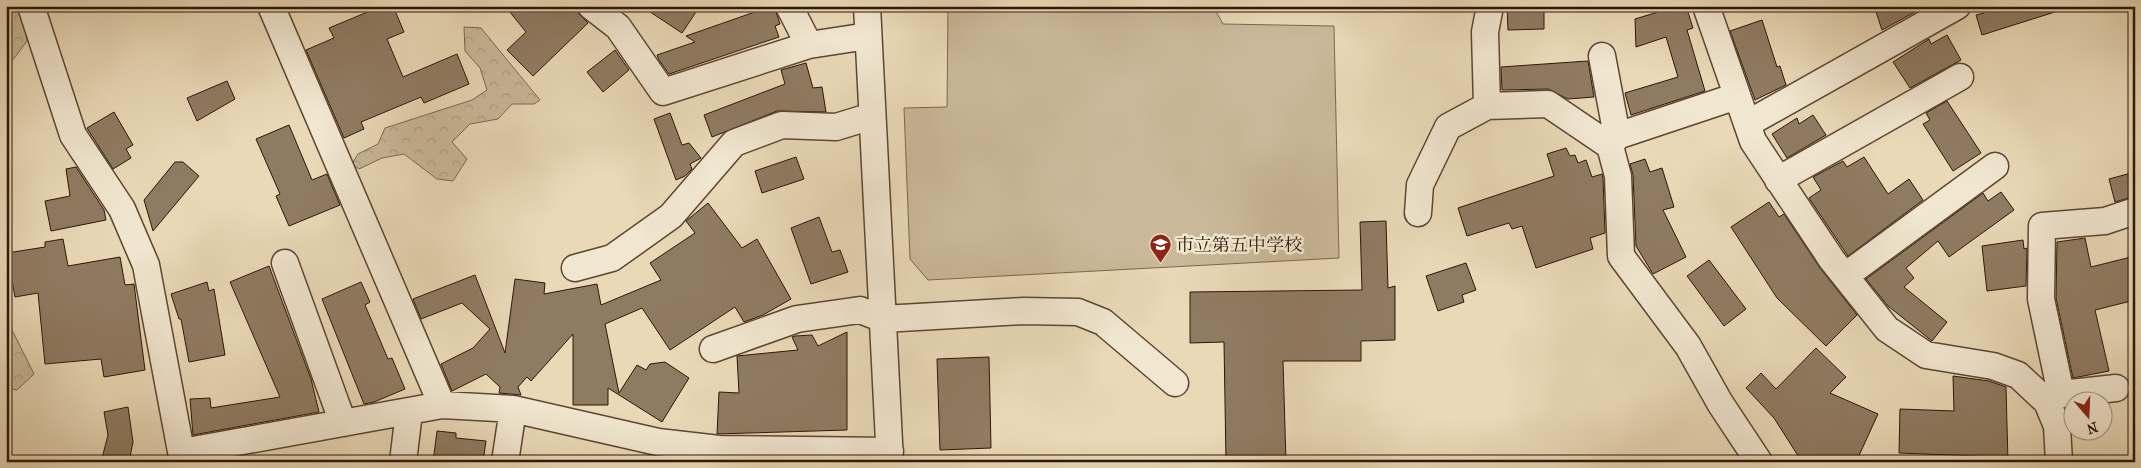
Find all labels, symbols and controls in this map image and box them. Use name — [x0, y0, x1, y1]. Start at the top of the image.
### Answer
school or university icon: 市立第五中学校 — [1148, 233, 1172, 264]
place label: 市立第五中学校 — [1176, 235, 1302, 256]
north arrow — [2064, 390, 2114, 440]
text: N — [2084, 418, 2100, 438]

